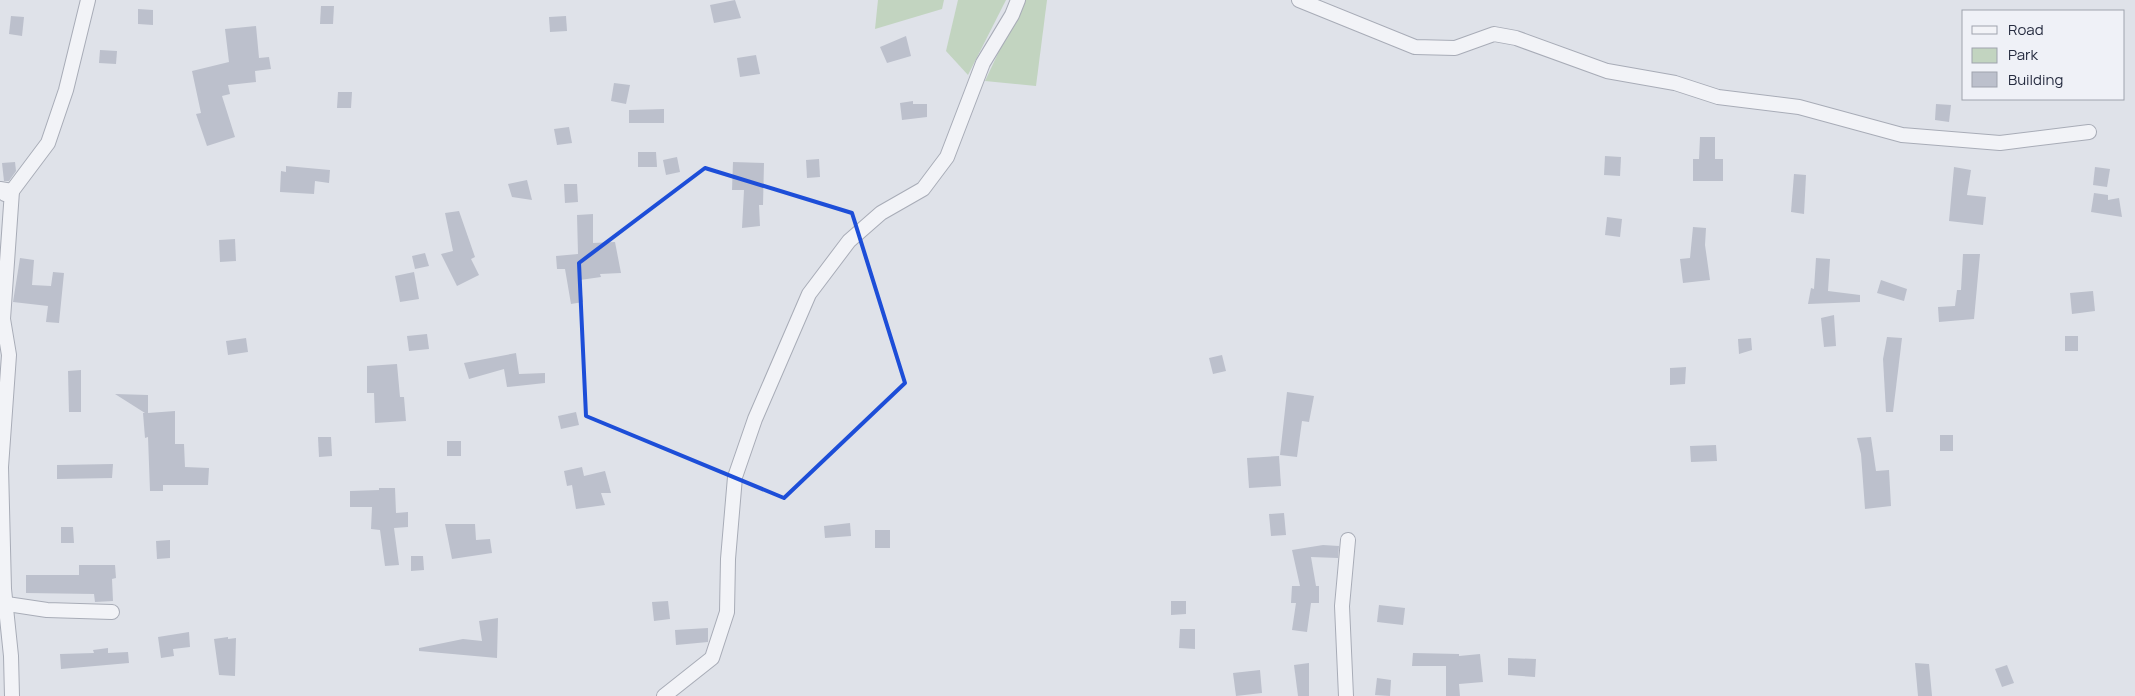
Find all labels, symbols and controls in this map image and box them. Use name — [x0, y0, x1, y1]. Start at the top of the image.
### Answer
legend — [1962, 10, 2125, 100]
text: Road — [2008, 19, 2044, 40]
text: Park — [2008, 44, 2038, 65]
text: Building — [2008, 69, 2063, 90]

